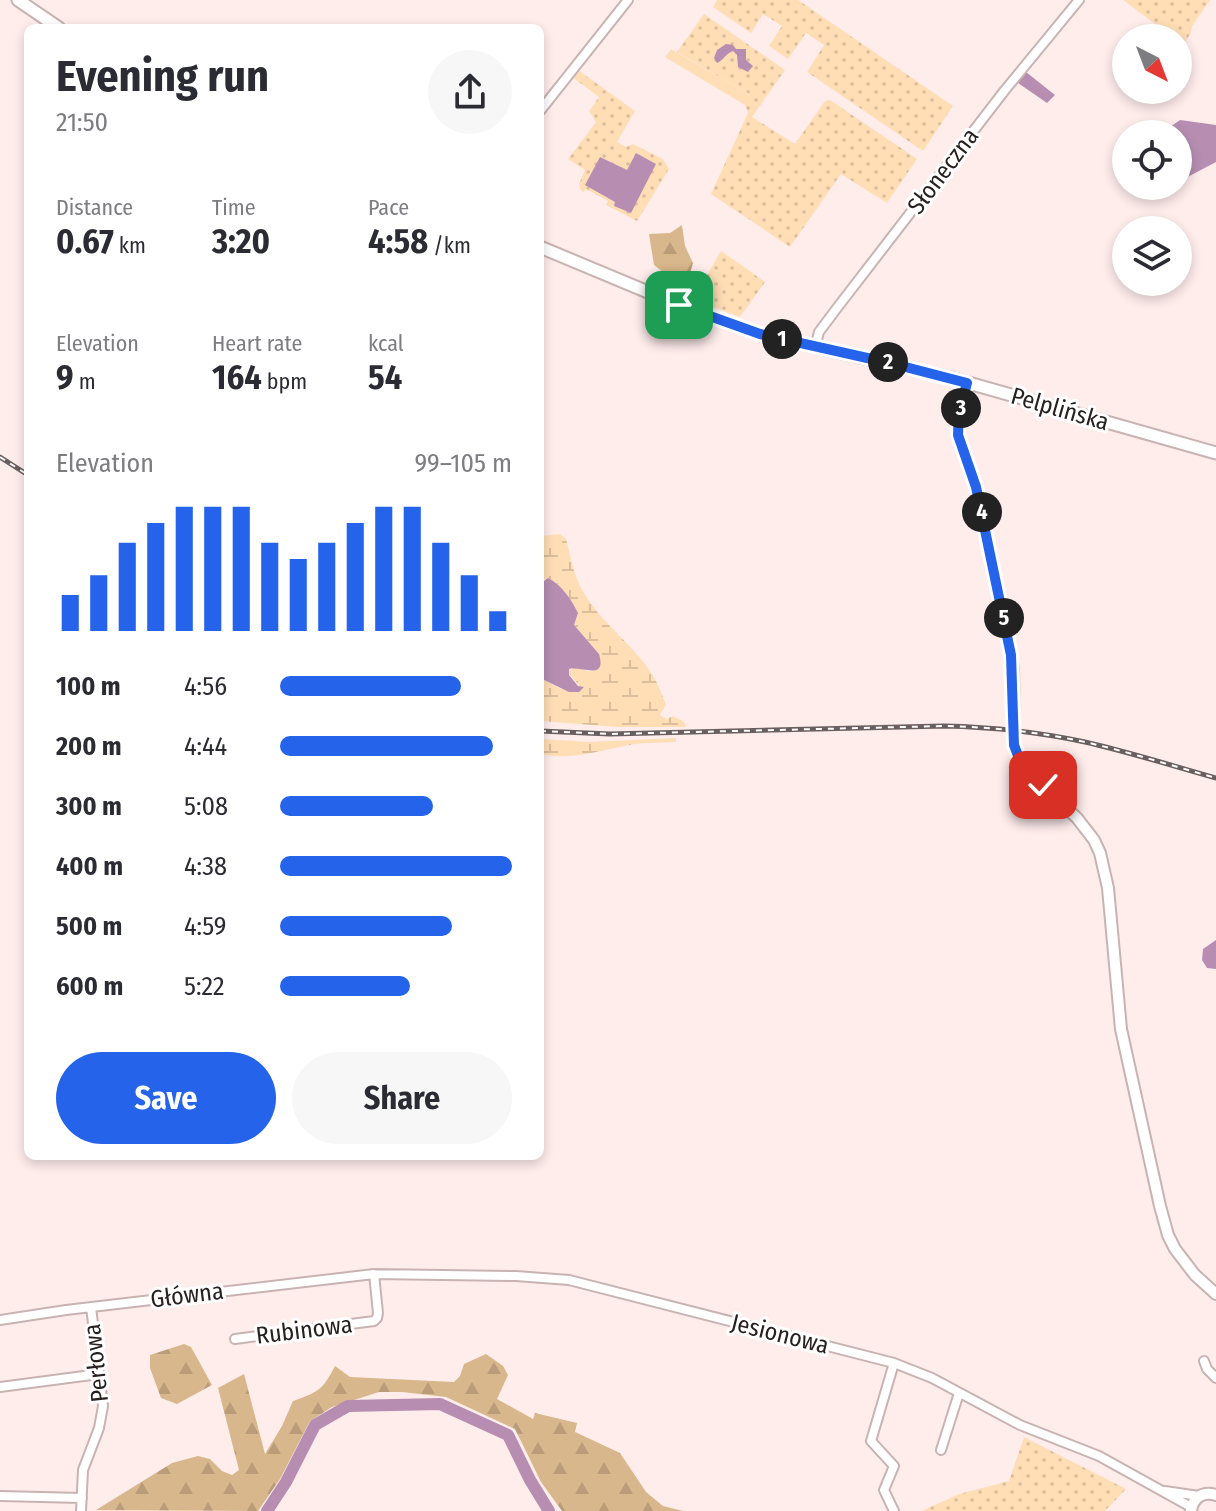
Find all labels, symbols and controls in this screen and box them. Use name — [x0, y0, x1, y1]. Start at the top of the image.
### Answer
north arrow — [1112, 24, 1192, 104]
map controls — [1112, 24, 1192, 296]
text: Evening run — [56, 50, 269, 103]
button: share — [428, 50, 512, 134]
text: 21:50 — [56, 107, 108, 138]
button: locate — [1112, 120, 1192, 200]
street label: Słoneczna — [902, 123, 984, 219]
text: Distance — [56, 194, 133, 221]
text: Time — [212, 194, 256, 221]
text: Pace — [368, 194, 409, 221]
button: layers — [1112, 216, 1192, 296]
text: 0.67 — [56, 221, 114, 262]
text: 3:20 — [212, 221, 270, 262]
text: 4:58 — [368, 221, 428, 262]
text: km — [114, 232, 146, 259]
text: /km — [428, 232, 471, 259]
pin — [645, 271, 713, 339]
icon: arrive — [657, 283, 701, 327]
pin: 1 — [762, 319, 802, 359]
text: 1 — [777, 325, 787, 352]
text: Elevation — [56, 330, 139, 357]
text: Heart rate — [212, 330, 302, 357]
text: kcal — [368, 330, 404, 357]
pin: 2 — [868, 342, 908, 382]
text: 2 — [883, 348, 893, 375]
text: 9 — [56, 357, 74, 398]
text: 164 — [212, 357, 262, 398]
text: 54 — [368, 357, 402, 398]
text: m — [74, 368, 96, 395]
text: bpm — [262, 368, 307, 395]
street label: Pelplińska — [1008, 382, 1112, 436]
pin: 3 — [941, 388, 981, 428]
text: 3 — [956, 394, 966, 421]
text: Elevation — [56, 448, 154, 479]
text: 99–105 m — [414, 448, 512, 479]
pin: 4 — [962, 492, 1002, 532]
text: 4 — [976, 498, 988, 525]
pin: 5 — [984, 598, 1024, 638]
text: 5 — [999, 604, 1009, 631]
text: 100 m — [56, 671, 121, 702]
text: 4:56 — [184, 671, 227, 702]
text: 200 m — [56, 731, 122, 762]
text: 4:44 — [184, 731, 227, 762]
pin — [1009, 751, 1077, 819]
icon: check — [1021, 763, 1065, 807]
text: 300 m — [56, 791, 122, 822]
text: 5:08 — [184, 791, 228, 822]
text: 400 m — [56, 851, 123, 882]
text: 4:38 — [184, 851, 227, 882]
text: 500 m — [56, 911, 122, 942]
text: 4:59 — [184, 911, 226, 942]
text: 600 m — [56, 971, 123, 1002]
text: 5:22 — [184, 971, 224, 1002]
button: Save — [56, 1052, 276, 1144]
button: Share — [292, 1052, 512, 1144]
street label: Główna — [149, 1277, 225, 1313]
street label: Jesionowa — [728, 1308, 832, 1360]
street label: Rubinowa — [254, 1310, 354, 1350]
street label: Perłowa — [78, 1322, 114, 1404]

